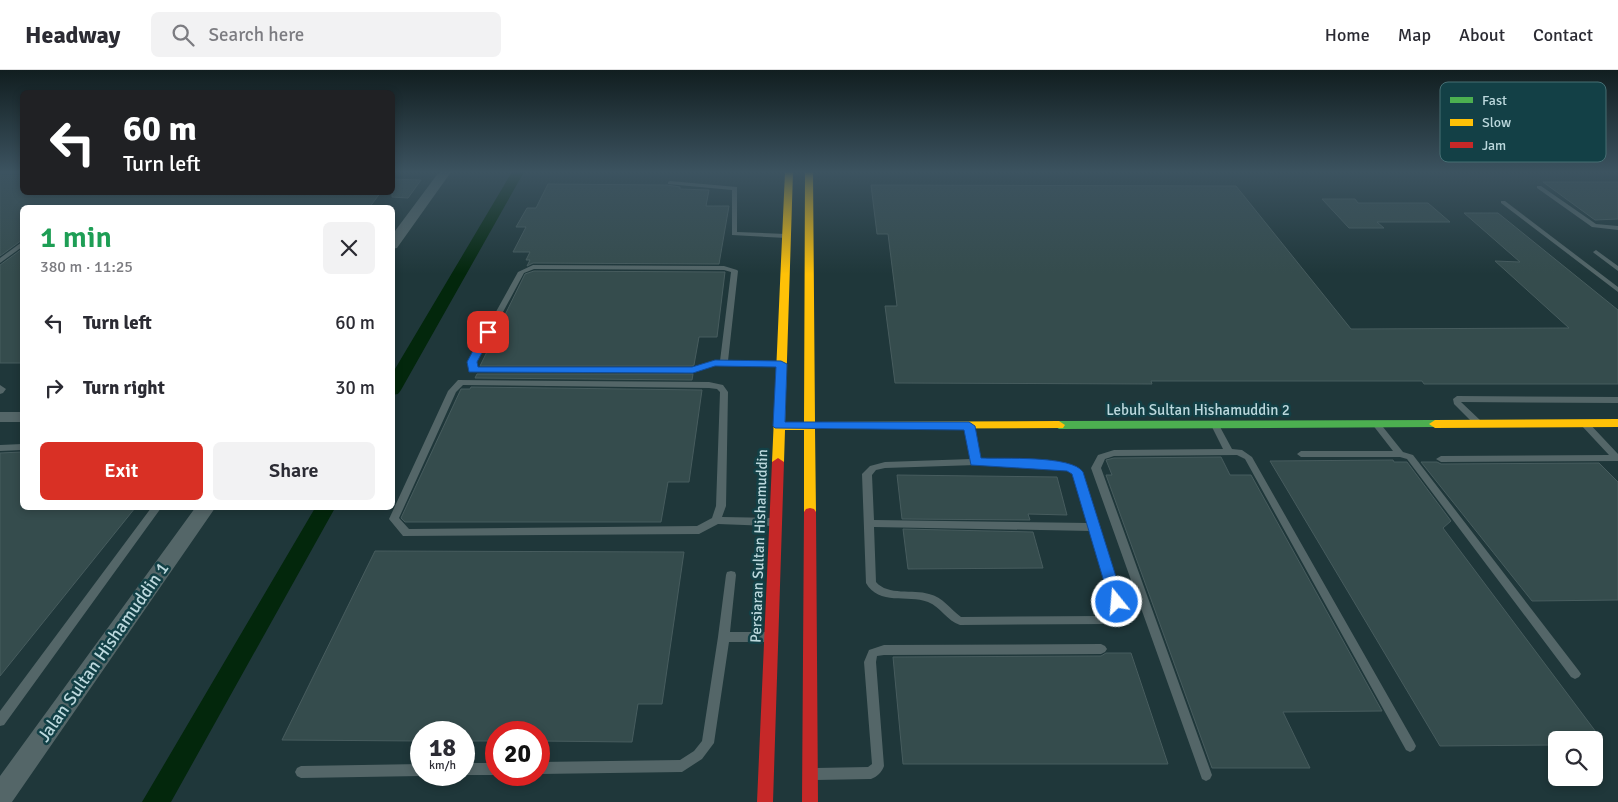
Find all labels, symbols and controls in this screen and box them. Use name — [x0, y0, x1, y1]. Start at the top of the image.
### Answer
search box — [151, 12, 501, 57]
text: Headway — [25, 20, 121, 50]
icon: search — [169, 21, 197, 49]
text: Search here — [209, 23, 304, 47]
text: Home — [1325, 24, 1370, 46]
text: Map — [1398, 24, 1431, 46]
text: About — [1459, 24, 1505, 46]
text: Contact — [1533, 24, 1593, 46]
legend — [1440, 82, 1606, 162]
text: Fast — [1482, 92, 1507, 109]
text: 60 m — [123, 107, 197, 150]
icon: left — [40, 110, 105, 175]
text: Slow — [1482, 114, 1511, 131]
text: Jam — [1482, 137, 1506, 154]
text: Turn left — [123, 150, 201, 177]
text: 1 min — [40, 219, 112, 256]
button: close — [323, 222, 375, 274]
text: 380 m · 11:25 — [40, 257, 133, 277]
icon: left — [40, 309, 68, 337]
text: Turn left — [83, 311, 152, 335]
text: 60 m — [335, 311, 375, 335]
pin — [467, 311, 509, 353]
icon: arrive — [474, 318, 502, 346]
icon: right — [40, 374, 68, 402]
text: Turn right — [83, 376, 165, 400]
text: 30 m — [335, 376, 375, 400]
street label: Lebuh Sultan Hishamuddin 2 — [1106, 401, 1290, 419]
button: Exit — [40, 442, 203, 500]
button: Share — [213, 442, 375, 500]
street label: Persiaran Sultan Hishamuddin — [747, 449, 771, 643]
street label: Jalan Sultan Hishamuddin 1 — [33, 558, 173, 746]
position arrow — [1090, 575, 1142, 627]
speed limit sign: 20 — [485, 721, 550, 786]
map controls — [1548, 731, 1603, 786]
button: search — [1548, 731, 1603, 786]
text: 18 — [429, 732, 456, 763]
text: km/h — [429, 758, 456, 773]

